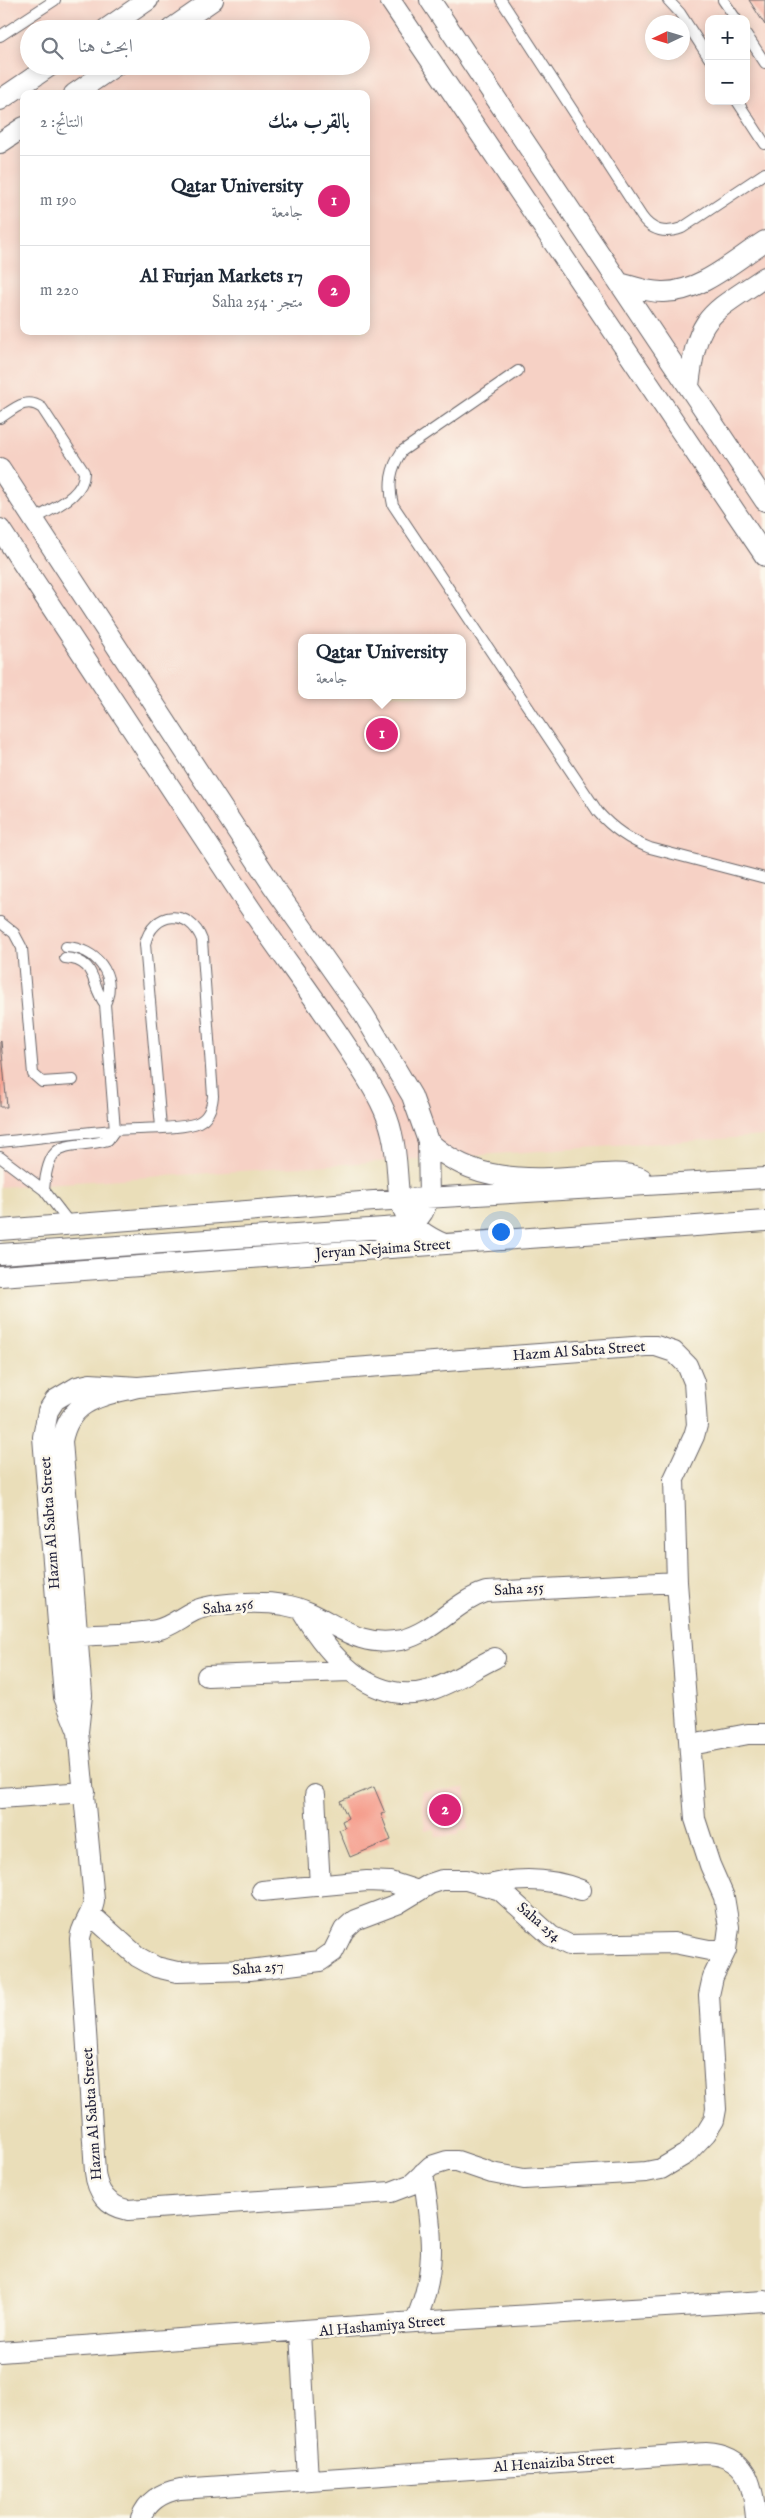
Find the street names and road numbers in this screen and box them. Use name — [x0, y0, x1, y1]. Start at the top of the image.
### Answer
street label: Jeryan Nejaima Street — [313, 1235, 451, 1263]
street label: Hazm Al Sabta Street — [512, 1337, 646, 1365]
street label: Hazm Al Sabta Street — [36, 1456, 64, 1590]
street label: Saha 255 — [494, 1578, 545, 1600]
street label: Saha 256 — [202, 1595, 255, 1619]
street label: Saha 254 — [513, 1898, 565, 1946]
street label: Saha 257 — [232, 1956, 284, 1980]
street label: Hazm Al Sabta Street — [78, 2047, 106, 2181]
street label: Al Hashamiya Street — [317, 2311, 446, 2341]
street label: Al Henaiziba Street — [492, 2449, 615, 2477]

